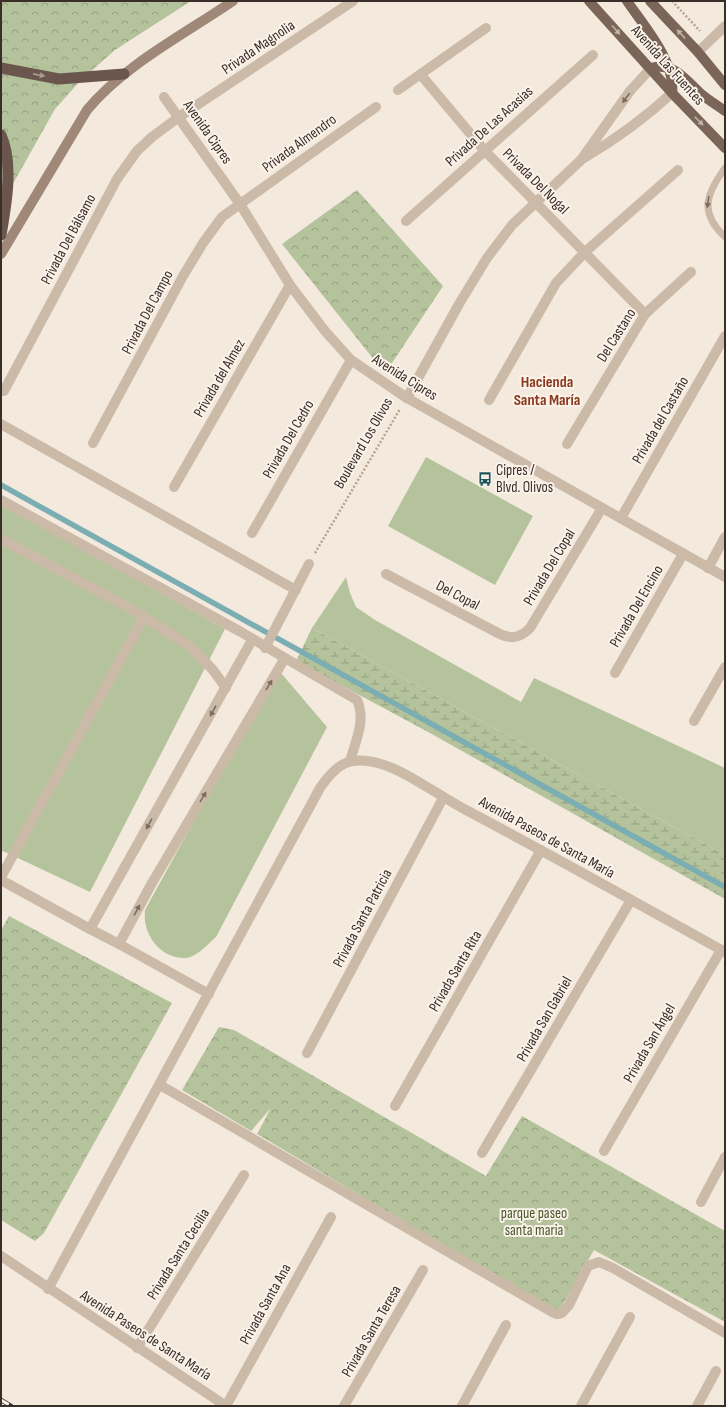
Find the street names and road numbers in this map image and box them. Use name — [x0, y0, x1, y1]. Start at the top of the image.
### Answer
street label: Privada Magnolia — [218, 16, 299, 79]
street label: Avenida Las Fuentes — [626, 21, 708, 109]
street label: Privada De Las Acasias — [441, 82, 537, 171]
street label: Avenida Cipres — [178, 96, 236, 168]
street label: Privada Almendro — [258, 110, 340, 177]
street label: Privada Del Nogal — [499, 144, 573, 218]
street label: Privada Del Bálsamo — [37, 191, 100, 288]
street label: Privada Del Campo — [117, 267, 178, 358]
street label: Del Castano — [593, 305, 640, 366]
street label: Privada del Almez — [189, 335, 250, 421]
street label: Avenida Cipres — [368, 349, 441, 405]
street label: Privada del Castaño — [628, 373, 693, 467]
street label: Boulevard Los Olivos — [330, 394, 397, 492]
street label: Privada Del Cedro — [258, 397, 319, 482]
street label: Privada Del Copal — [519, 526, 580, 609]
street label: Privada Del Encino — [605, 562, 668, 651]
street label: Del Copal — [433, 576, 483, 615]
street label: Avenida Paseos de Santa María — [475, 792, 618, 883]
street label: Privada Santa Patricia — [329, 866, 396, 971]
street label: Privada Santa Rita — [425, 927, 486, 1015]
street label: Privada San Gabriel — [512, 973, 577, 1065]
street label: Privada San Ángel — [619, 1000, 680, 1086]
street label: Privada Santa Cecilia — [143, 1205, 214, 1303]
street label: Privada Santa Ana — [235, 1260, 296, 1348]
street label: Privada Santa Teresa — [337, 1282, 405, 1381]
street label: Avenida Paseos de Santa María — [76, 1285, 215, 1385]

